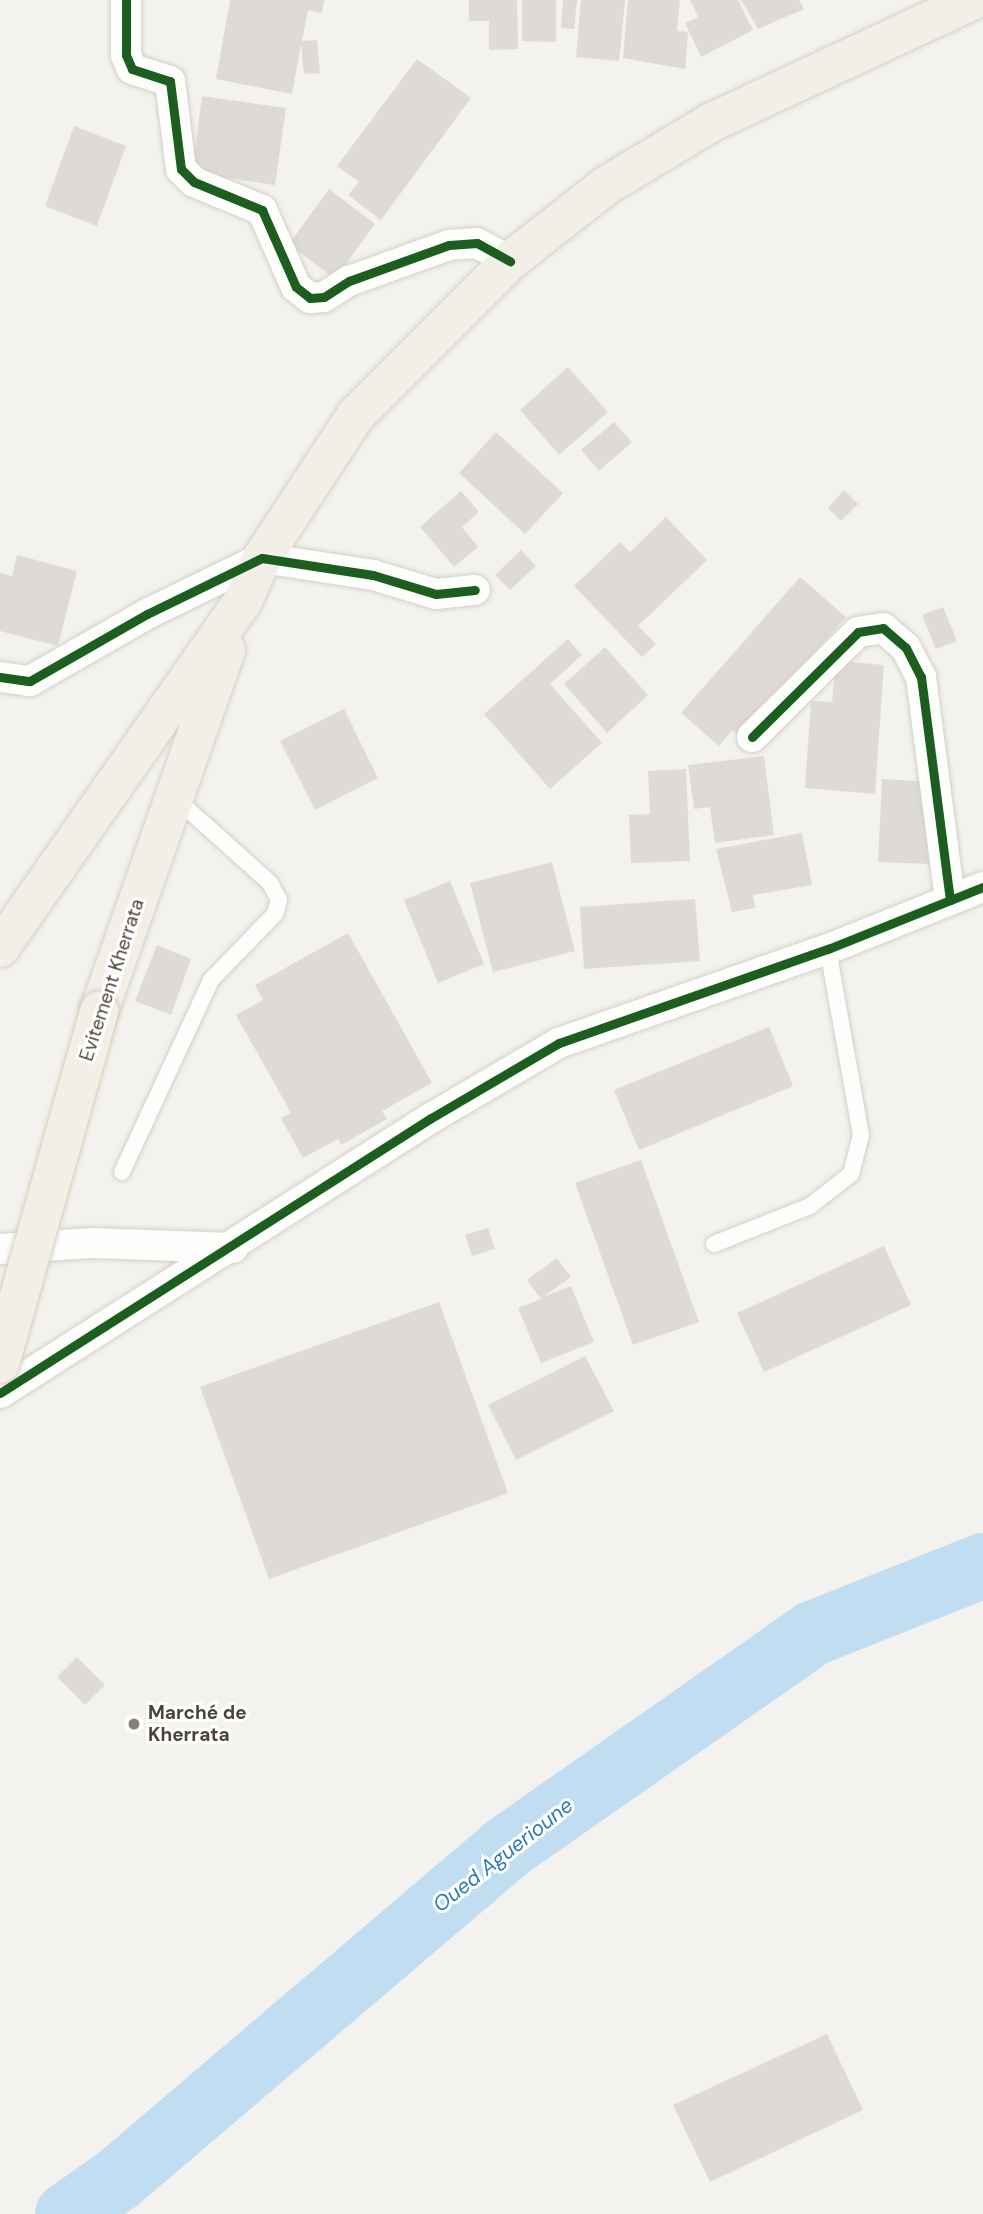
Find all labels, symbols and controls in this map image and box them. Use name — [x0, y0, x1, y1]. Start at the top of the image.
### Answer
street label: Evitement Kherrata — [75, 896, 149, 1064]
place label: Marché de Kherrata — [148, 1702, 247, 1746]
marker: Marché de Kherrata — [126, 1716, 142, 1732]
water label: Oued Aguerioune — [428, 1793, 578, 1917]

